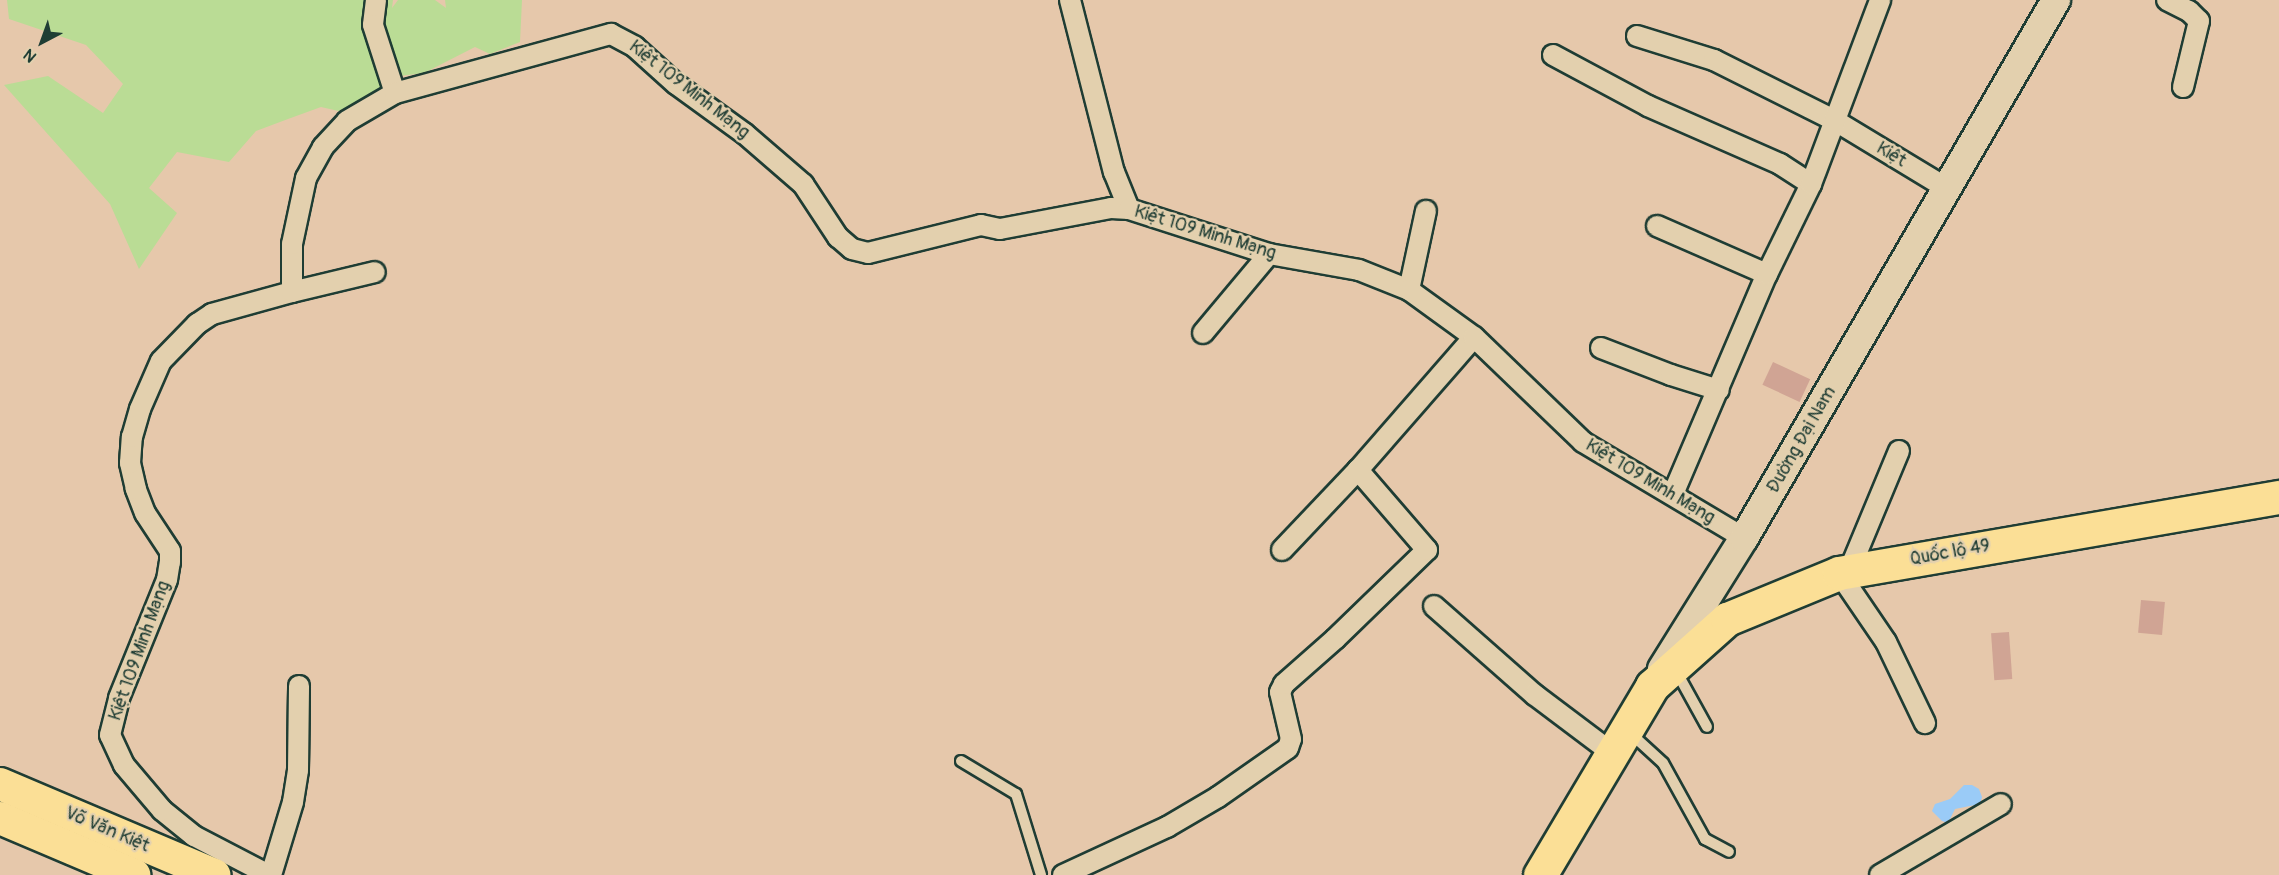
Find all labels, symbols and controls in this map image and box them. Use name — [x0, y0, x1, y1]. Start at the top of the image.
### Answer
north arrow — [12, 12, 72, 72]
street label: Kiệt 109 Minh Mạng — [624, 36, 754, 144]
text: N — [20, 44, 41, 67]
street label: Kiệt — [1872, 138, 1910, 172]
street label: Kiệt 109 Minh Mạng — [1132, 201, 1278, 265]
street label: Đường Đại Nam — [1763, 383, 1841, 497]
street label: Kiệt 109 Minh Mạng — [1581, 435, 1719, 529]
street label: Quốc lộ 49 — [1908, 535, 1992, 571]
street label: Kiệt 109 Minh Mạng — [105, 578, 175, 724]
street label: Võ Văn Kiệt — [62, 803, 152, 857]

